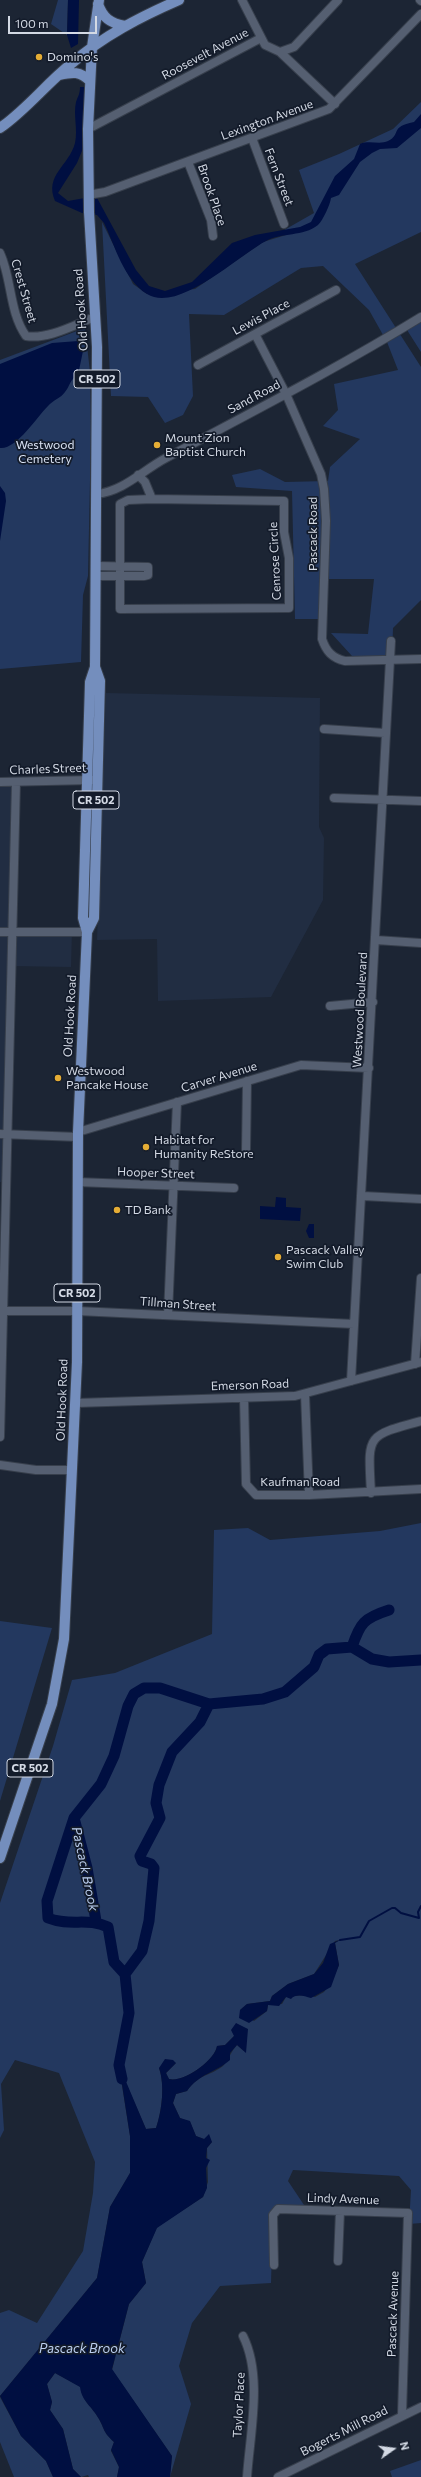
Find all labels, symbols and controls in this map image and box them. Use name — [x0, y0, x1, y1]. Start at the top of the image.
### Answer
scale bar — [10, 8, 99, 34]
text: 100 m — [15, 16, 49, 30]
street label: Roosevelt Avenue — [159, 25, 251, 83]
place label: Domino's — [47, 50, 98, 64]
marker: Domino's — [34, 52, 44, 62]
street label: Lexington Avenue — [219, 97, 315, 143]
street label: Fern Street — [261, 146, 297, 208]
street label: Brook Place — [195, 162, 229, 228]
street label: Crest Street — [8, 257, 40, 325]
street label: Old Hook Road — [71, 268, 91, 352]
street label: Lewis Place — [230, 296, 292, 338]
road number: CR 502 — [74, 370, 120, 388]
street label: Sand Road — [225, 377, 283, 417]
place label: Mount Zion Baptist Church — [165, 431, 246, 459]
park label: Westwood Cemetery — [16, 438, 74, 466]
marker: Mount Zion Baptist Church — [152, 440, 162, 450]
street label: Pascack Road — [306, 497, 320, 571]
street label: Cenrose Circle — [266, 522, 284, 600]
street label: Charles Street — [9, 760, 87, 778]
road number: CR 502 — [73, 791, 119, 809]
street label: Westwood Boulevard — [350, 952, 370, 1068]
street label: Old Hook Road — [61, 975, 79, 1057]
street label: Carver Avenue — [179, 1059, 259, 1095]
place label: Westwood Pancake House — [66, 1064, 148, 1092]
marker: Westwood Pancake House — [53, 1073, 63, 1083]
place label: Habitat for Humanity ReStore — [154, 1133, 254, 1161]
marker: Habitat for Humanity ReStore — [141, 1142, 151, 1152]
street label: Hooper Street — [117, 1164, 195, 1182]
place label: TD Bank — [125, 1203, 171, 1217]
marker: TD Bank — [112, 1205, 122, 1215]
place label: Pascack Valley Swim Club — [286, 1243, 365, 1271]
marker: Pascack Valley Swim Club — [273, 1252, 283, 1262]
road number: CR 502 — [54, 1284, 100, 1302]
street label: Tillman Street — [139, 1294, 217, 1314]
street label: Old Hook Road — [53, 1359, 71, 1441]
street label: Emerson Road — [211, 1376, 289, 1394]
street label: Kaufman Road — [260, 1475, 340, 1489]
road number: CR 502 — [7, 1759, 53, 1777]
water label: Pascack Brook — [68, 1825, 102, 1913]
street label: Lindy Avenue — [307, 2191, 379, 2207]
street label: Pascack Avenue — [384, 2271, 402, 2357]
water label: Pascack Brook — [39, 2341, 125, 2357]
street label: Taylor Place — [230, 2372, 248, 2438]
street label: Bogerts Mill Road — [298, 2403, 390, 2459]
north arrow — [373, 2429, 413, 2469]
text: N — [398, 2440, 412, 2452]

